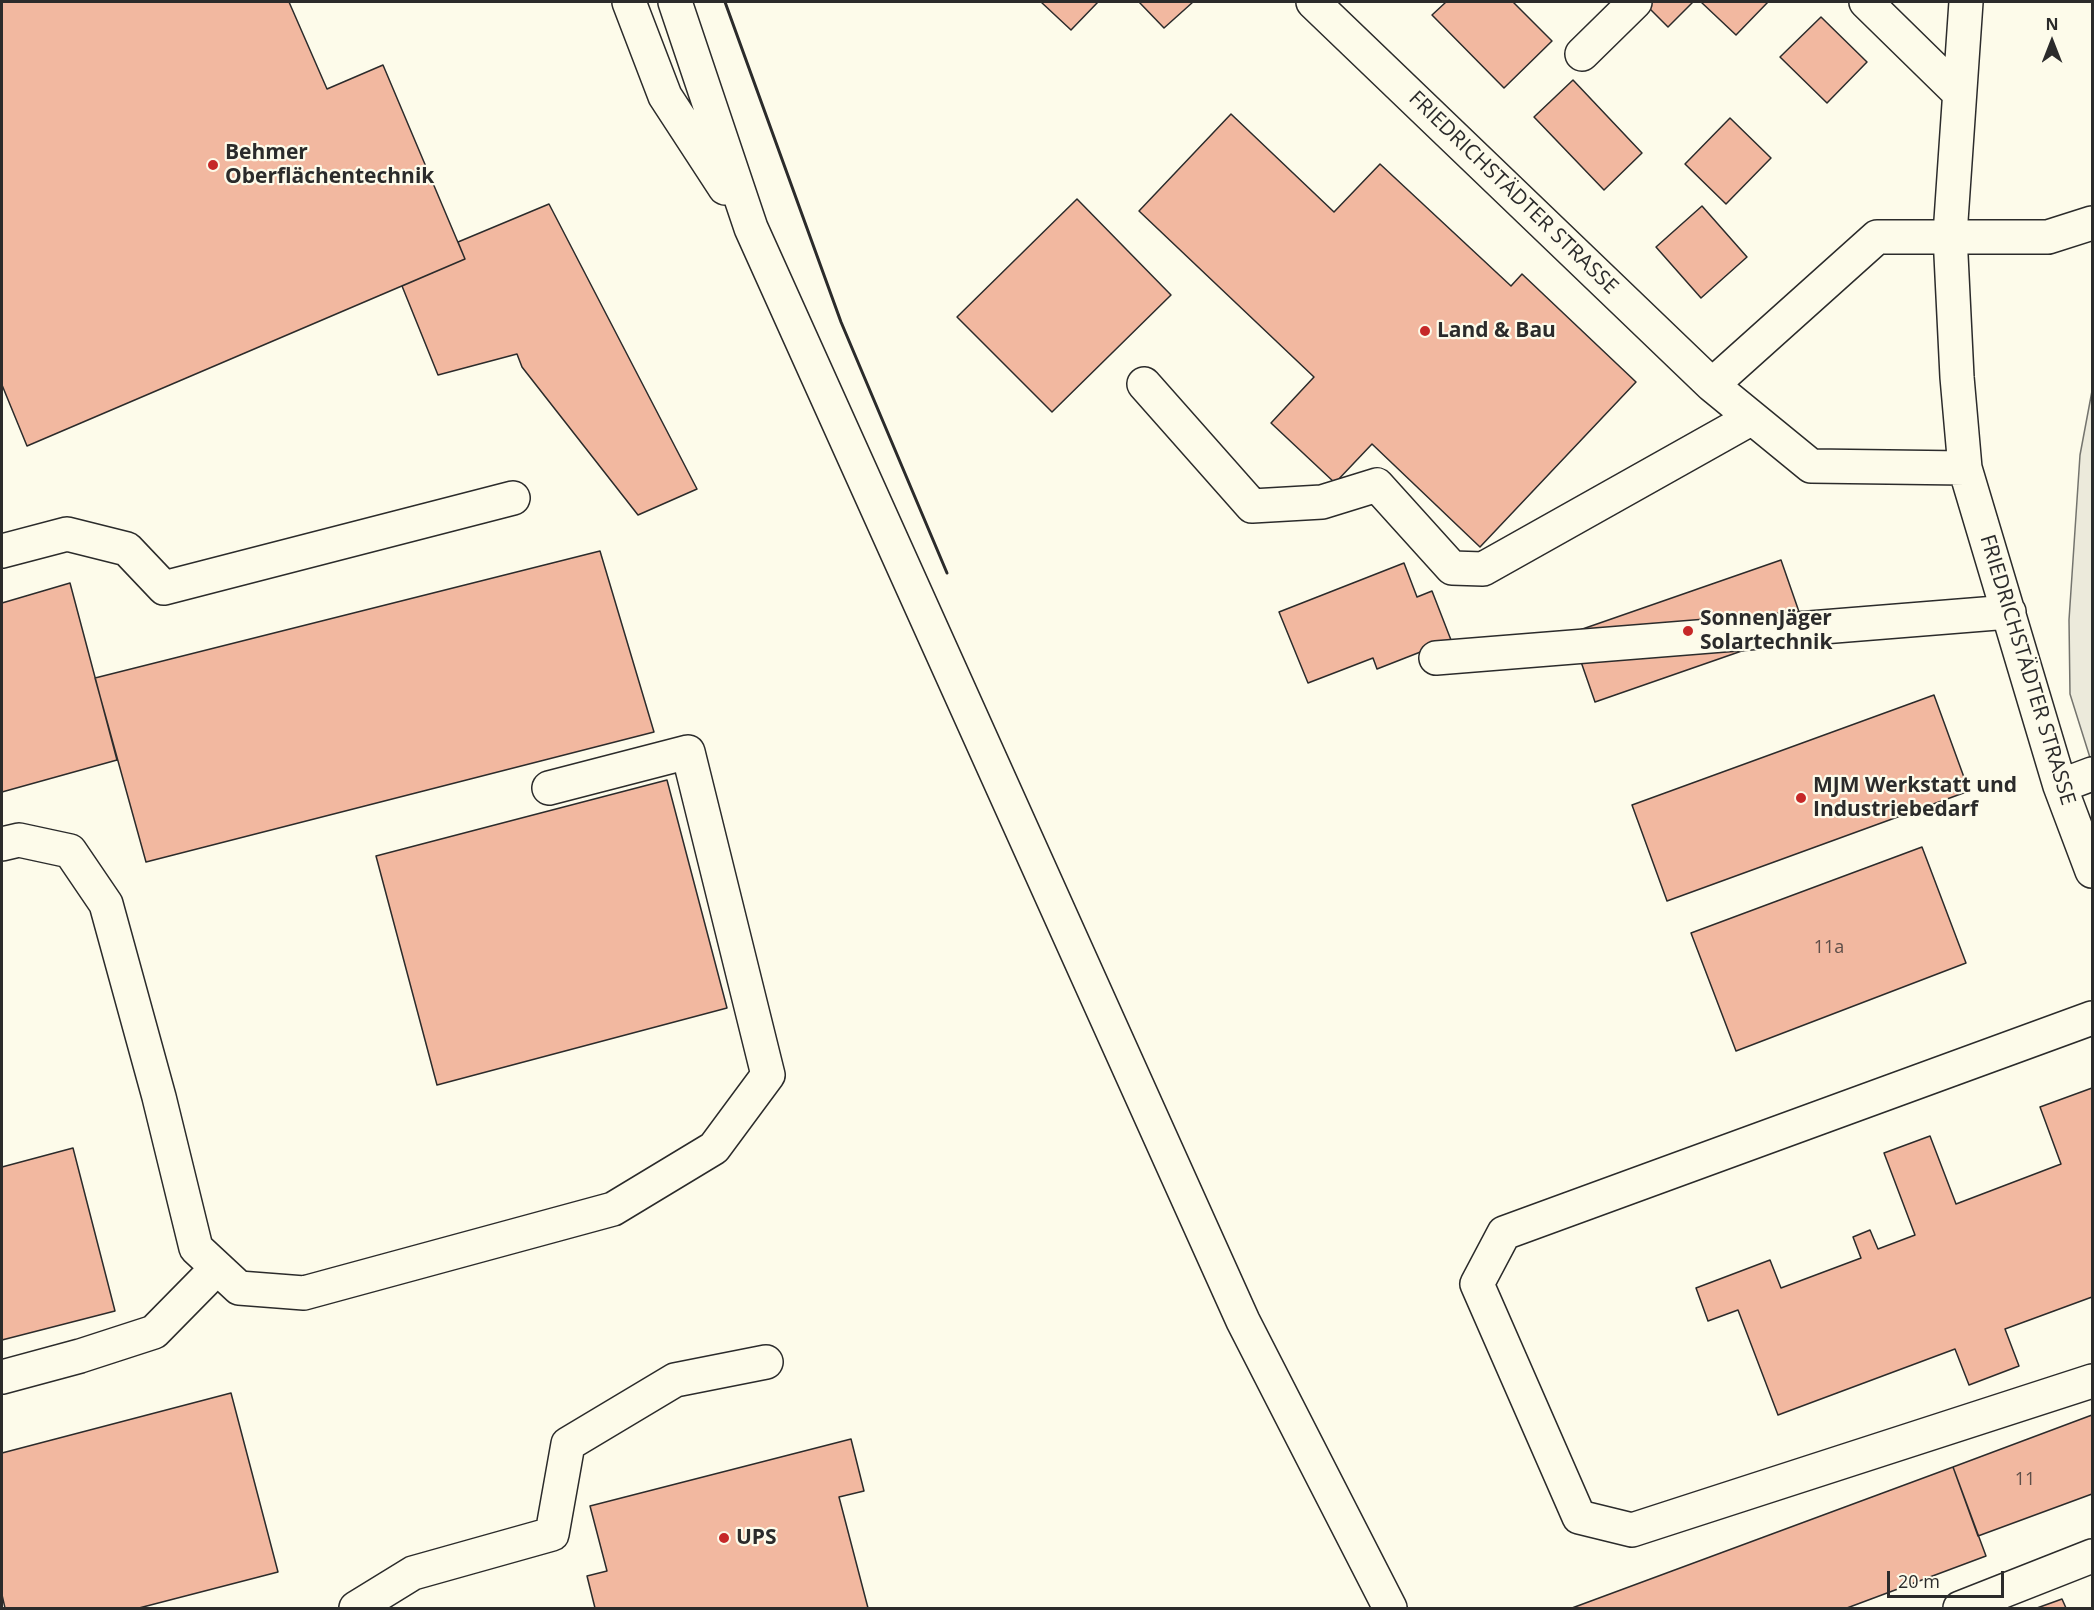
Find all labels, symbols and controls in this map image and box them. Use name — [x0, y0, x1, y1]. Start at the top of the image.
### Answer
north arrow — [2022, 12, 2082, 72]
text: N — [2045, 13, 2059, 35]
street label: FRIEDRICHSTÄDTER STRASSE — [1403, 86, 1623, 300]
place label: Behmer Oberflächentechnik — [225, 140, 434, 190]
marker: Behmer Oberflächentechnik — [206, 158, 220, 172]
place label: Land & Bau — [1437, 318, 1556, 344]
marker: Land & Bau — [1418, 324, 1432, 338]
street label: FRIEDRICHSTÄDTER STRASSE — [1974, 532, 2080, 808]
place label: SonnenJäger Solartechnik — [1700, 606, 1833, 656]
marker: SonnenJäger Solartechnik — [1681, 624, 1695, 638]
place label: MJM Werkstatt und Industriebedarf — [1813, 773, 2017, 823]
marker: MJM Werkstatt und Industriebedarf — [1794, 791, 1808, 805]
house number: 11a — [1814, 937, 1844, 959]
house number: 11 — [2015, 1469, 2035, 1491]
place label: UPS — [736, 1525, 777, 1551]
marker: UPS — [717, 1531, 731, 1545]
scale bar — [1890, 1559, 2007, 1597]
text: 20 m — [1898, 1569, 1940, 1593]

